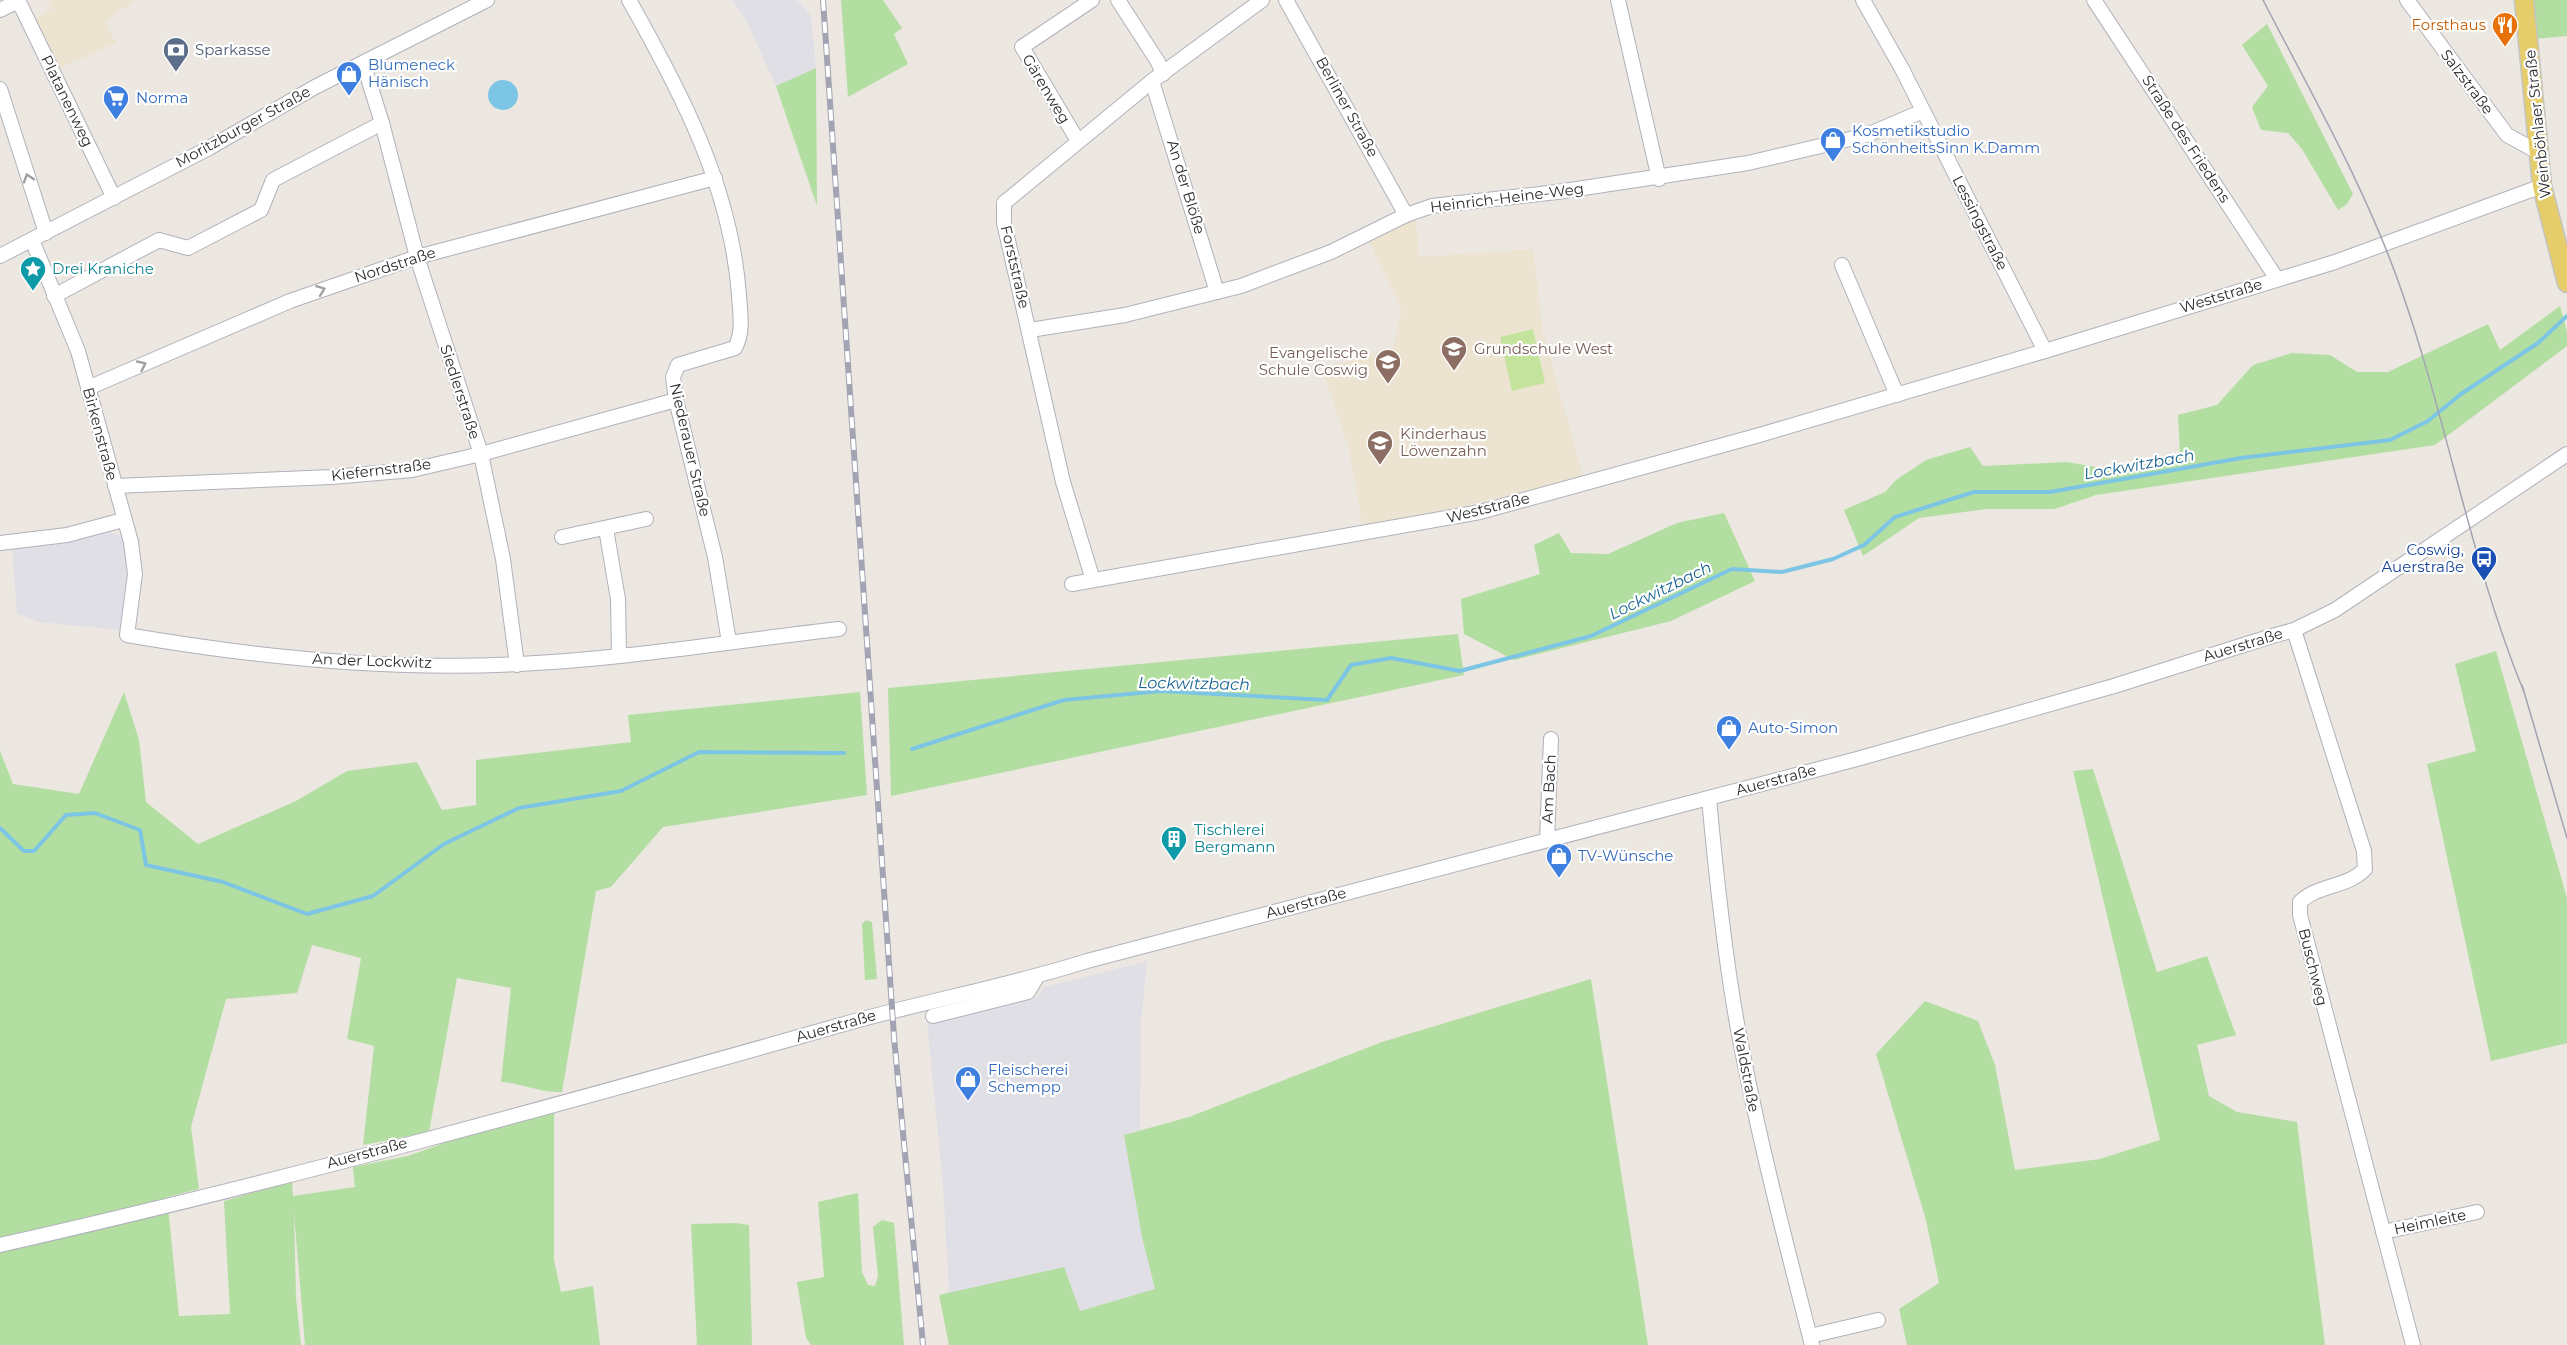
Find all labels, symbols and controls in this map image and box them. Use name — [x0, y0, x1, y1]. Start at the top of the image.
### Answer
restaurant icon: Forsthaus — [2490, 10, 2520, 48]
place label: Forsthaus — [2412, 15, 2486, 34]
bank icon: Sparkasse — [161, 35, 191, 73]
place label: Sparkasse — [195, 40, 270, 59]
street label: Salzstraße — [2437, 45, 2498, 118]
street label: Weinböhlaer Straße — [2520, 49, 2555, 199]
street label: Gärenweg — [1018, 51, 1075, 127]
street label: Platanenweg — [37, 52, 98, 150]
street label: Berliner Straße — [1312, 53, 1383, 160]
place label: Blumeneck Hänisch — [368, 55, 455, 91]
shop icon: Blumeneck Hänisch — [334, 59, 364, 97]
street label: Straße des Friedens — [2138, 71, 2235, 206]
street label: Moritzburger Straße — [172, 82, 314, 172]
supermarket icon: Norma — [101, 83, 131, 121]
place label: Norma — [136, 88, 188, 107]
place label: Kosmetikstudio SchönheitsSinn K.Damm — [1852, 121, 2040, 157]
shop icon: Kosmetikstudio SchönheitsSinn K.Damm — [1818, 125, 1848, 163]
street label: An der Blöße — [1163, 137, 1210, 236]
street label: Lessingstraße — [1948, 172, 2012, 273]
one-way arrow — [23, 173, 35, 184]
street label: Heinrich-Heine-Weg — [1429, 179, 1585, 216]
street label: Forststraße — [997, 223, 1034, 310]
street label: Nordstraße — [352, 242, 438, 287]
place icon: Drei Kraniche — [18, 254, 48, 292]
place label: Drei Kraniche — [52, 259, 154, 278]
street label: Weststraße — [2177, 274, 2264, 317]
one-way arrow — [315, 284, 326, 297]
school or university icon: Grundschule West — [1439, 334, 1469, 372]
place label: Grundschule West — [1474, 339, 1613, 358]
street label: Siedlerstraße — [436, 342, 485, 442]
place label: Evangelische Schule Coswig — [1259, 343, 1368, 379]
school or university icon: Evangelische Schule Coswig — [1373, 347, 1403, 385]
one-way arrow — [135, 361, 146, 373]
street label: Niederauer Straße — [666, 381, 715, 519]
street label: Birkenstraße — [79, 385, 122, 483]
place label: Kinderhaus Löwenzahn — [1400, 424, 1487, 460]
school or university icon: Kinderhaus Löwenzahn — [1365, 428, 1395, 466]
water label: Lockwitzbach — [2082, 445, 2196, 484]
street label: Kiefernstraße — [330, 454, 432, 485]
street label: Weststraße — [1444, 488, 1531, 527]
place label: Coswig, Auerstraße — [2382, 540, 2464, 576]
bus stop icon: Coswig, Auerstraße — [2469, 544, 2499, 582]
water label: Lockwitzbach — [1606, 557, 1715, 623]
street label: Auerstraße — [2201, 623, 2285, 666]
street label: An der Lockwitz — [312, 649, 433, 672]
water label: Lockwitzbach — [1138, 673, 1250, 694]
shop icon: Auto-Simon — [1714, 713, 1744, 751]
place label: Auto-Simon — [1748, 718, 1838, 737]
street label: Am Bach — [1537, 754, 1560, 824]
street label: Auerstraße — [1734, 760, 1818, 799]
place label: Tischlerei Bergmann — [1194, 820, 1276, 856]
building icon: Tischlerei Bergmann — [1159, 824, 1189, 862]
shop icon: TV-Wünsche — [1544, 841, 1574, 879]
place label: TV-Wünsche — [1578, 846, 1673, 865]
street label: Auerstraße — [1264, 883, 1348, 922]
street label: Buschweg — [2295, 926, 2332, 1008]
street label: Auerstraße — [794, 1005, 878, 1046]
street label: Waldstraße — [1729, 1026, 1764, 1114]
place label: Fleischerei Schempp — [988, 1060, 1068, 1096]
shop icon: Fleischerei Schempp — [953, 1064, 983, 1102]
street label: Auerstraße — [325, 1133, 409, 1172]
street label: Heimleite — [2392, 1205, 2468, 1238]

